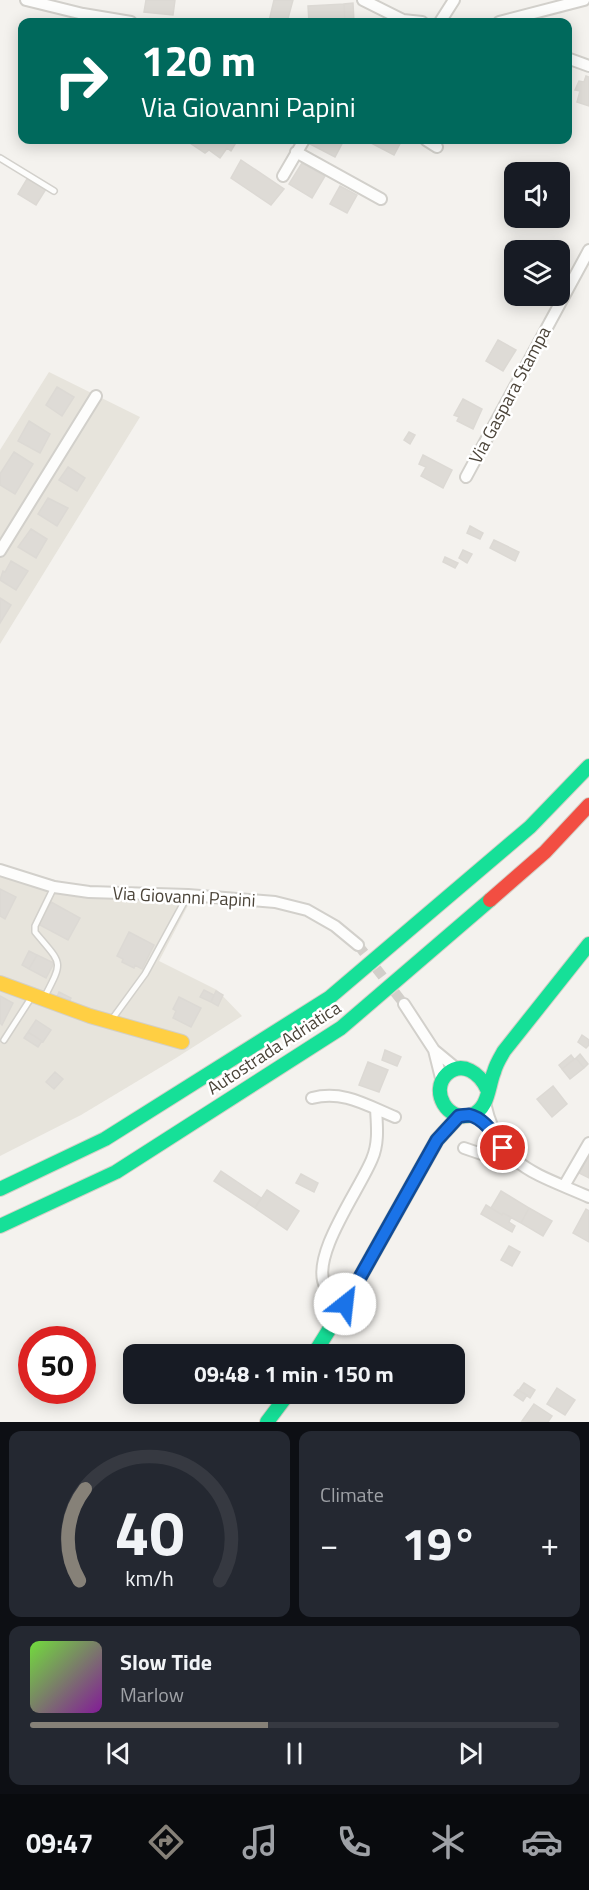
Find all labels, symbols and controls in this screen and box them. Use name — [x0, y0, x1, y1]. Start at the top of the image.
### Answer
text: 120 m — [141, 28, 256, 92]
icon: right — [42, 42, 120, 120]
text: Via Giovanni Papini — [141, 86, 356, 127]
map controls — [504, 162, 570, 306]
button: sound — [504, 162, 570, 228]
button: layers — [504, 240, 570, 306]
street label: Via Gaspara Stampa — [462, 321, 557, 468]
street label: Via Giovanni Papini — [112, 879, 256, 914]
street label: Autostrada Adriatica — [201, 994, 346, 1101]
pin — [477, 1122, 528, 1173]
icon: arrive — [486, 1131, 519, 1164]
position arrow — [313, 1272, 377, 1336]
speed limit sign: 50 — [18, 1326, 96, 1404]
text: 09:48 · 1 min · 150 m — [194, 1357, 394, 1391]
text: Climate — [320, 1479, 384, 1510]
text: 40 — [115, 1484, 184, 1579]
text: 19° — [402, 1509, 477, 1577]
text: − — [320, 1519, 338, 1569]
text: + — [541, 1519, 559, 1569]
text: km/h — [125, 1562, 174, 1594]
text: Slow Tide — [120, 1645, 212, 1679]
text: Marlow — [120, 1679, 184, 1710]
icon: previous — [102, 1737, 135, 1770]
icon: pause — [278, 1737, 311, 1770]
icon: next — [454, 1737, 487, 1770]
icon: directions — [145, 1821, 187, 1863]
icon: music — [239, 1821, 281, 1863]
icon: phone — [333, 1821, 375, 1863]
icon: climate — [427, 1821, 469, 1863]
icon: car — [521, 1821, 563, 1863]
text: 09:47 — [26, 1822, 93, 1863]

